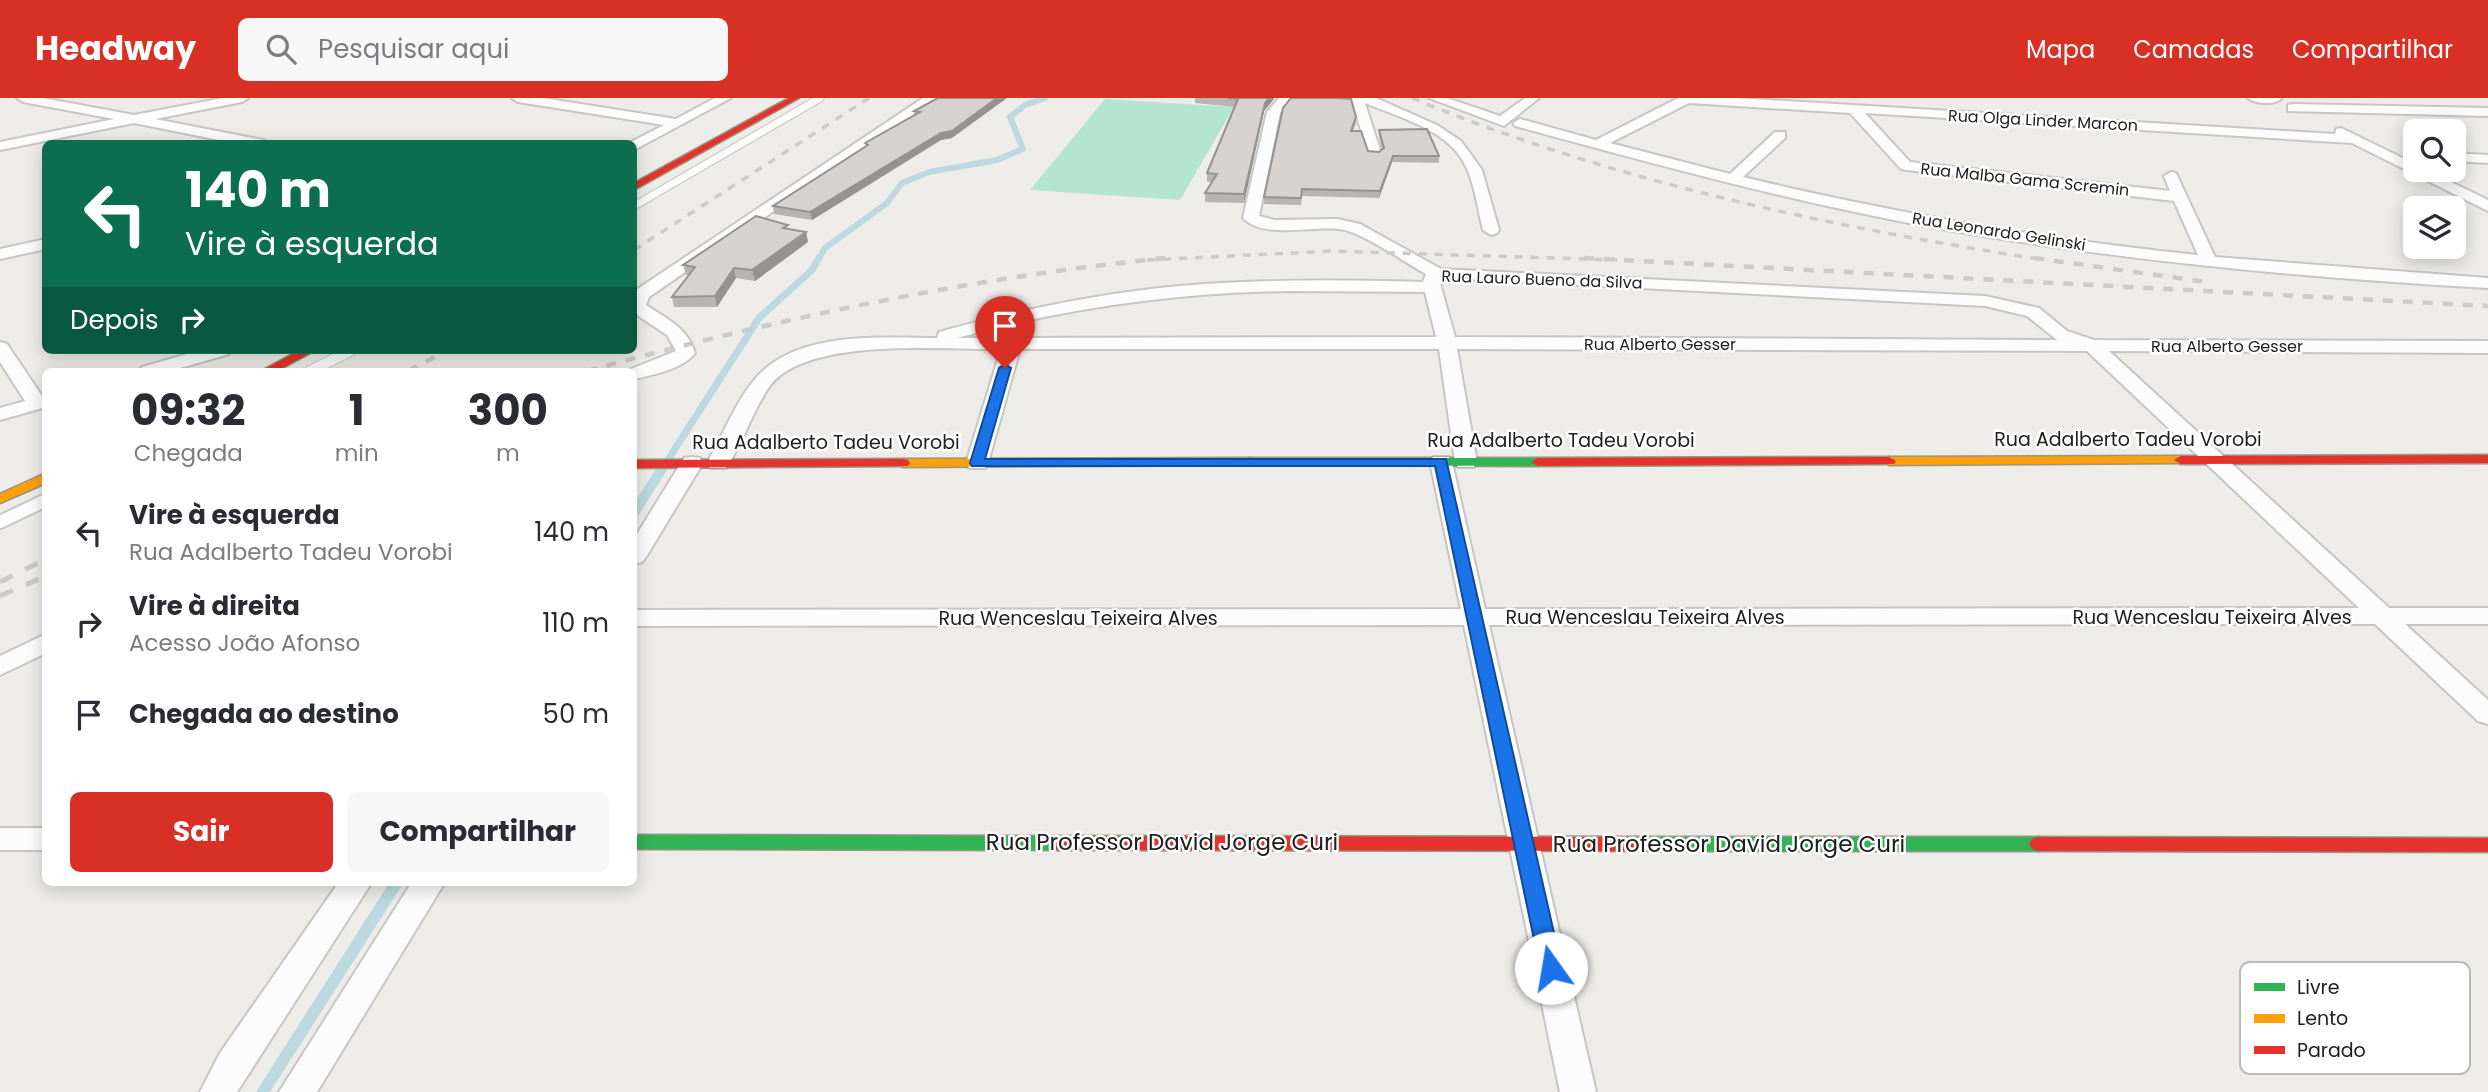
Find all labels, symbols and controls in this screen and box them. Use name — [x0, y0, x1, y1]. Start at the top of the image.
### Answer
search box — [238, 18, 728, 81]
text: Headway — [35, 25, 196, 72]
icon: search — [262, 30, 300, 68]
text: Pesquisar aqui — [318, 31, 509, 67]
text: Mapa — [2026, 33, 2095, 66]
text: Camadas — [2133, 33, 2254, 66]
text: Compartilhar — [2292, 33, 2453, 66]
street label: Rua Olga Linder Marcon — [1947, 104, 2139, 137]
map controls — [2403, 119, 2466, 259]
button: search — [2403, 119, 2466, 182]
text: 140 m — [185, 156, 331, 224]
street label: Rua Malba Gama Scremin — [1919, 157, 2131, 202]
icon: left — [70, 168, 161, 259]
button: layers — [2403, 196, 2466, 259]
street label: Rua Leonardo Gelinski — [1910, 206, 2087, 257]
text: Vire à esquerda — [185, 221, 439, 266]
street label: Rua Lauro Bueno da Silva — [1441, 264, 1643, 295]
pin — [975, 296, 1035, 368]
icon: right — [173, 301, 211, 339]
text: Depois — [70, 302, 159, 338]
icon: arrive — [986, 307, 1024, 345]
street label: Rua Alberto Gesser — [1584, 333, 1736, 356]
street label: Rua Alberto Gesser — [2151, 335, 2303, 358]
text: 09:32 — [131, 381, 246, 440]
text: 1 — [349, 381, 365, 440]
text: 300 — [468, 381, 548, 440]
street label: Rua Adalberto Tadeu Vorobi — [1994, 426, 2262, 453]
street label: Rua Adalberto Tadeu Vorobi — [1427, 427, 1695, 454]
street label: Rua Adalberto Tadeu Vorobi — [692, 429, 960, 456]
text: Chegada — [134, 437, 243, 469]
text: min — [335, 437, 379, 469]
text: m — [496, 437, 520, 469]
text: Vire à esquerda — [129, 497, 340, 533]
icon: left — [70, 514, 108, 552]
text: 140 m — [534, 514, 609, 550]
text: Rua Adalberto Tadeu Vorobi — [129, 536, 453, 568]
text: Vire à direita — [129, 588, 300, 624]
street label: Rua Wenceslau Teixeira Alves — [1505, 604, 1785, 631]
street label: Rua Wenceslau Teixeira Alves — [2072, 604, 2352, 631]
icon: right — [70, 605, 108, 643]
text: 110 m — [542, 605, 609, 641]
street label: Rua Wenceslau Teixeira Alves — [938, 605, 1218, 632]
text: Acesso João Afonso — [129, 627, 360, 659]
icon: arrive — [70, 696, 108, 734]
text: Chegada ao destino — [129, 696, 399, 732]
text: 50 m — [543, 696, 609, 732]
button: Sair — [70, 792, 333, 872]
button: Compartilhar — [347, 792, 609, 872]
street label: Rua Professor David Jorge Curi — [986, 826, 1338, 858]
street label: Rua Professor David Jorge Curi — [1553, 828, 1905, 860]
position arrow — [1514, 931, 1588, 1005]
legend — [2240, 962, 2470, 1074]
text: Livre — [2297, 974, 2339, 1001]
text: Lento — [2297, 1005, 2348, 1032]
text: Parado — [2297, 1037, 2366, 1064]

